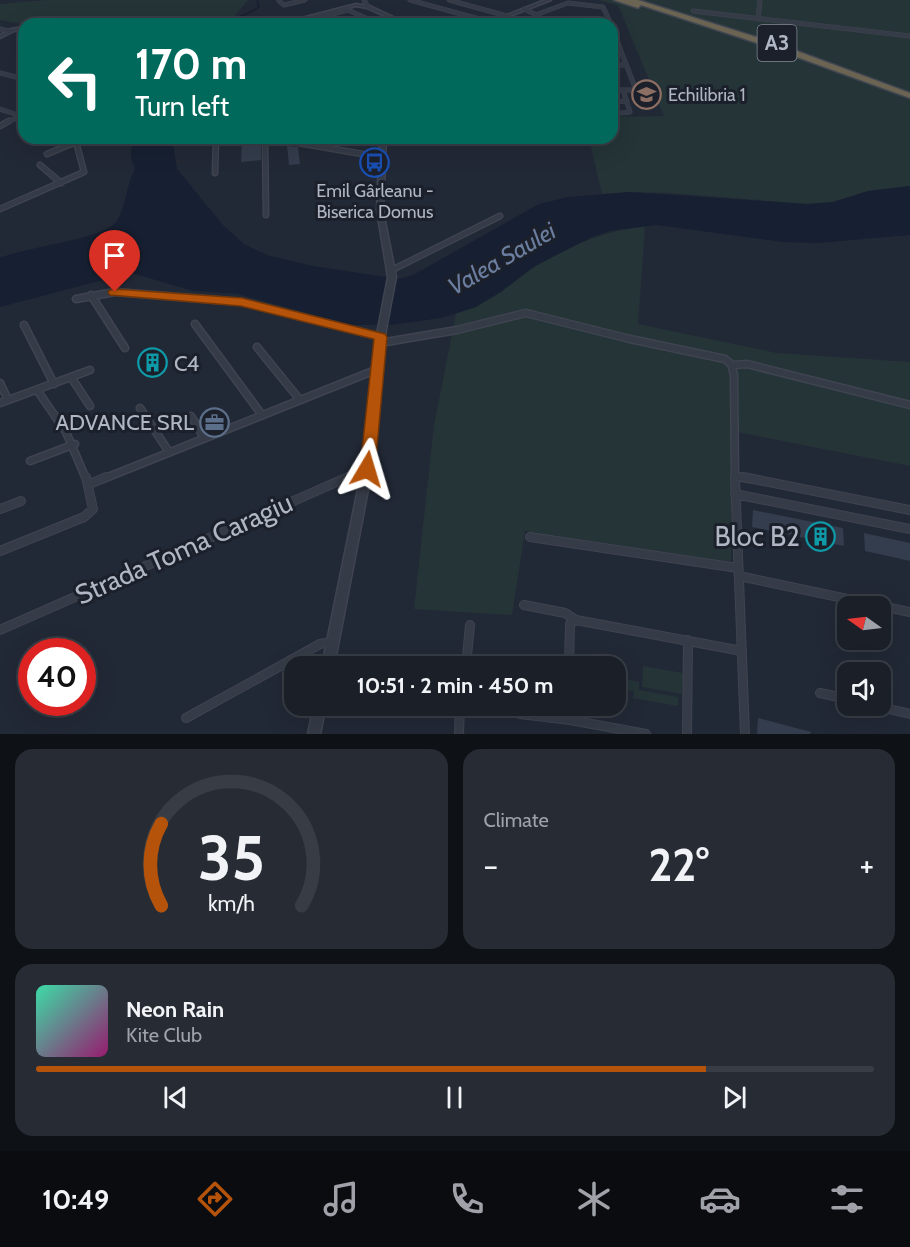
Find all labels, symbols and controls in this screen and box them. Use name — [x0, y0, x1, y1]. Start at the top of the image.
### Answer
road number: A3 — [758, 25, 796, 61]
text: 170 m — [135, 38, 247, 90]
icon: left — [36, 42, 114, 120]
school or university icon: Echilibria 1 — [631, 79, 663, 111]
place label: Echilibria 1 — [668, 84, 746, 106]
text: Turn left — [135, 90, 229, 123]
bus stop icon: Emil Gârleanu - Biserica Domus — [359, 146, 391, 178]
place label: Emil Gârleanu - Biserica Domus — [316, 180, 434, 223]
water label: Valea Saulei — [443, 216, 562, 301]
pin — [89, 230, 140, 292]
icon: arrive — [98, 239, 131, 272]
building icon: C4 — [137, 347, 169, 379]
place label: C4 — [174, 350, 199, 377]
office icon: ADVANCE SRL — [199, 406, 231, 438]
place label: ADVANCE SRL — [56, 409, 194, 436]
position arrow — [335, 437, 399, 501]
street label: Strada Toma Caragiu — [70, 486, 298, 611]
place label: Bloc B2 — [715, 520, 800, 553]
building icon: Bloc B2 — [805, 521, 837, 553]
north arrow — [837, 596, 891, 650]
map controls — [837, 596, 891, 716]
speed limit sign: 40 — [18, 638, 96, 716]
button: sound — [837, 662, 891, 716]
text: 10:51 · 2 min · 450 m — [357, 672, 553, 699]
text: Climate — [484, 808, 549, 832]
text: 35 — [198, 820, 265, 896]
text: 22° — [648, 838, 709, 892]
text: − — [484, 845, 498, 885]
text: + — [859, 845, 874, 885]
text: km/h — [208, 890, 255, 916]
text: Neon Rain — [126, 996, 224, 1023]
text: Kite Club — [126, 1023, 202, 1047]
icon: previous — [159, 1081, 192, 1114]
icon: pause — [438, 1081, 471, 1114]
icon: next — [718, 1081, 751, 1114]
icon: directions — [194, 1178, 236, 1220]
icon: music — [320, 1178, 362, 1220]
icon: phone — [446, 1178, 488, 1220]
icon: climate — [573, 1178, 615, 1220]
icon: car — [699, 1178, 741, 1220]
icon: filters — [826, 1178, 868, 1220]
text: 10:49 — [42, 1183, 109, 1216]

